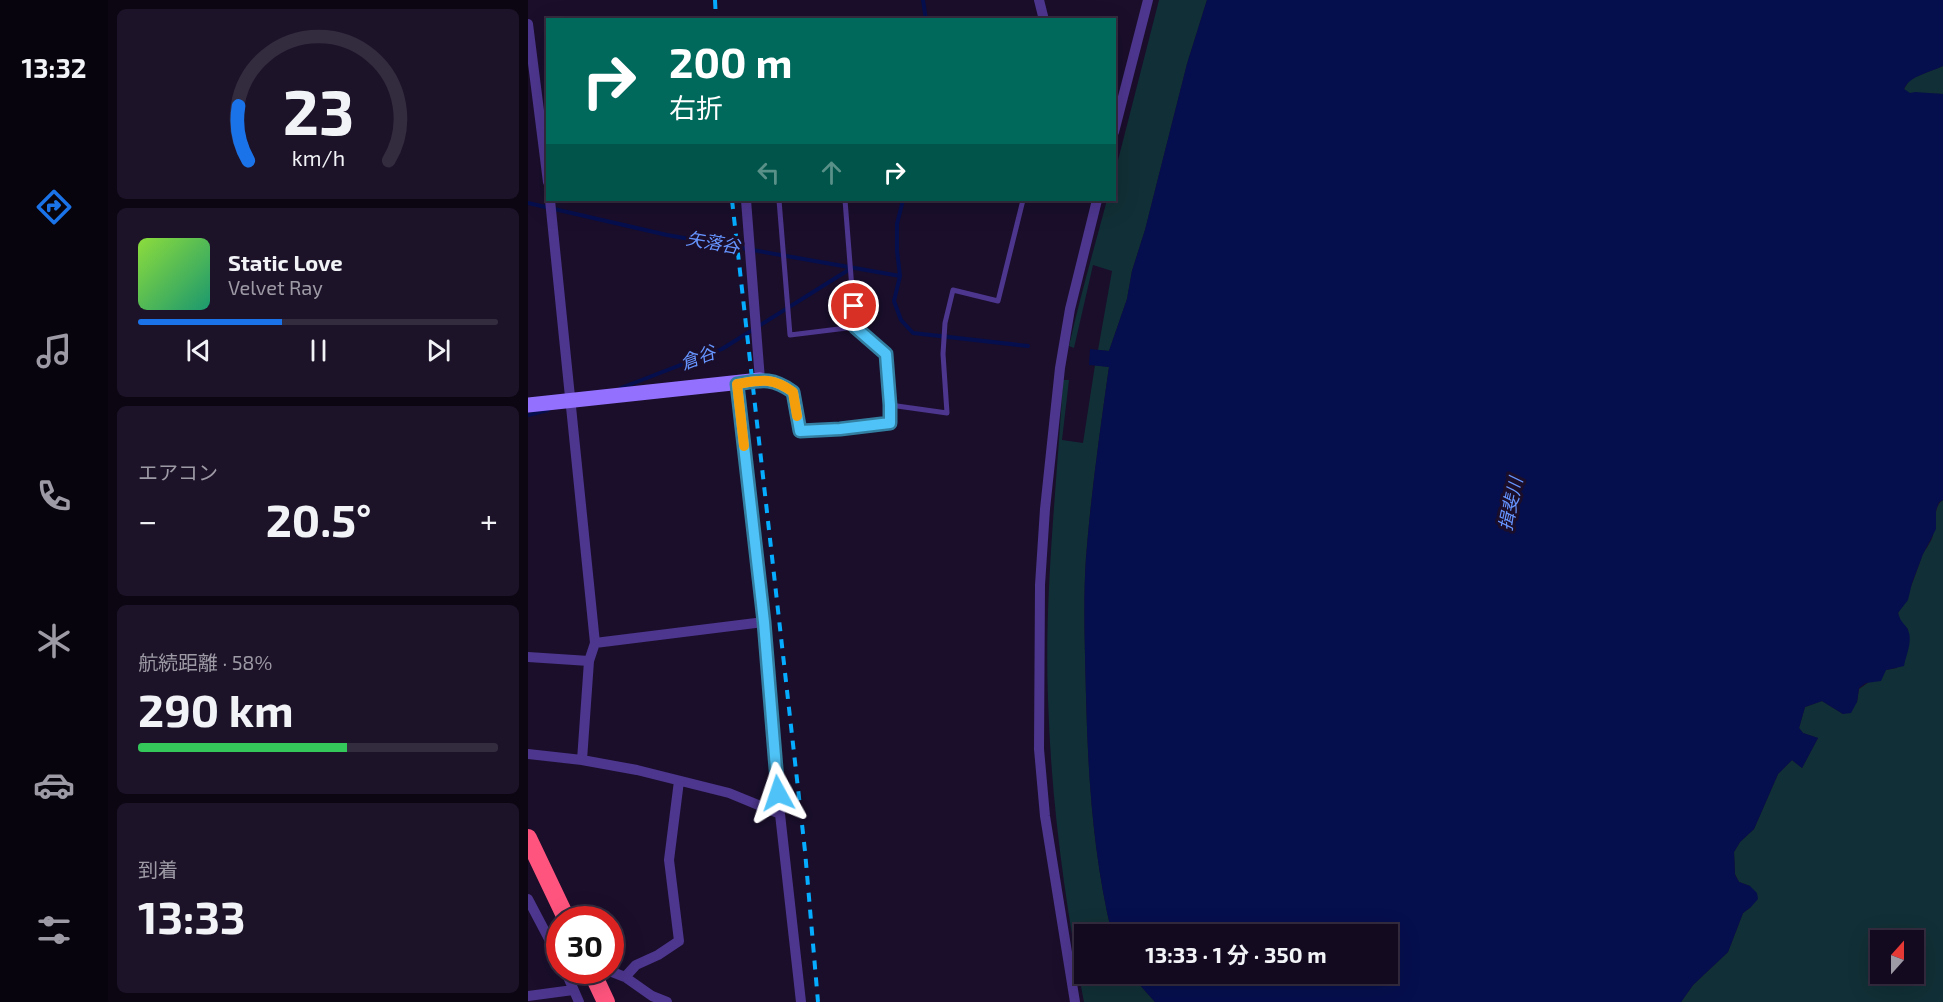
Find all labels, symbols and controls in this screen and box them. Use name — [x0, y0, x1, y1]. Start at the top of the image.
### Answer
text: 200 m — [669, 36, 792, 86]
icon: right — [570, 42, 648, 120]
text: 13:32 — [22, 51, 86, 83]
text: 23 — [282, 73, 354, 148]
text: 右折 — [669, 91, 723, 123]
text: km/h — [291, 145, 345, 170]
icon: left — [752, 156, 785, 189]
icon: ahead — [815, 156, 848, 189]
icon: right — [878, 156, 911, 189]
icon: directions — [33, 186, 75, 228]
water label: 矢落谷 — [685, 226, 744, 258]
text: Static Love — [228, 249, 343, 275]
text: Velvet Ray — [228, 275, 323, 299]
pin — [828, 280, 879, 331]
icon: arrive — [837, 289, 870, 322]
icon: music — [33, 330, 75, 372]
icon: previous — [182, 334, 215, 367]
icon: pause — [302, 334, 335, 367]
icon: next — [422, 334, 455, 367]
water label: 倉谷 — [677, 340, 720, 374]
text: エアコン — [138, 460, 218, 484]
water label: 揖斐川 — [1494, 473, 1527, 532]
icon: phone — [33, 475, 75, 517]
text: 20.5° — [266, 492, 371, 546]
text: − — [138, 500, 157, 540]
text: + — [480, 500, 498, 540]
icon: climate — [33, 620, 75, 662]
text: 航続距離 · 58% — [138, 650, 272, 674]
text: 290 km — [138, 682, 294, 736]
position arrow — [746, 761, 810, 825]
icon: car — [33, 764, 75, 806]
text: 到着 — [138, 857, 178, 881]
text: 13:33 — [138, 889, 246, 943]
speed limit sign: 30 — [546, 906, 624, 984]
icon: filters — [33, 909, 75, 951]
north arrow — [1870, 930, 1924, 984]
map controls — [1870, 930, 1924, 984]
text: 13:33 · 1 分 · 350 m — [1145, 941, 1327, 967]

